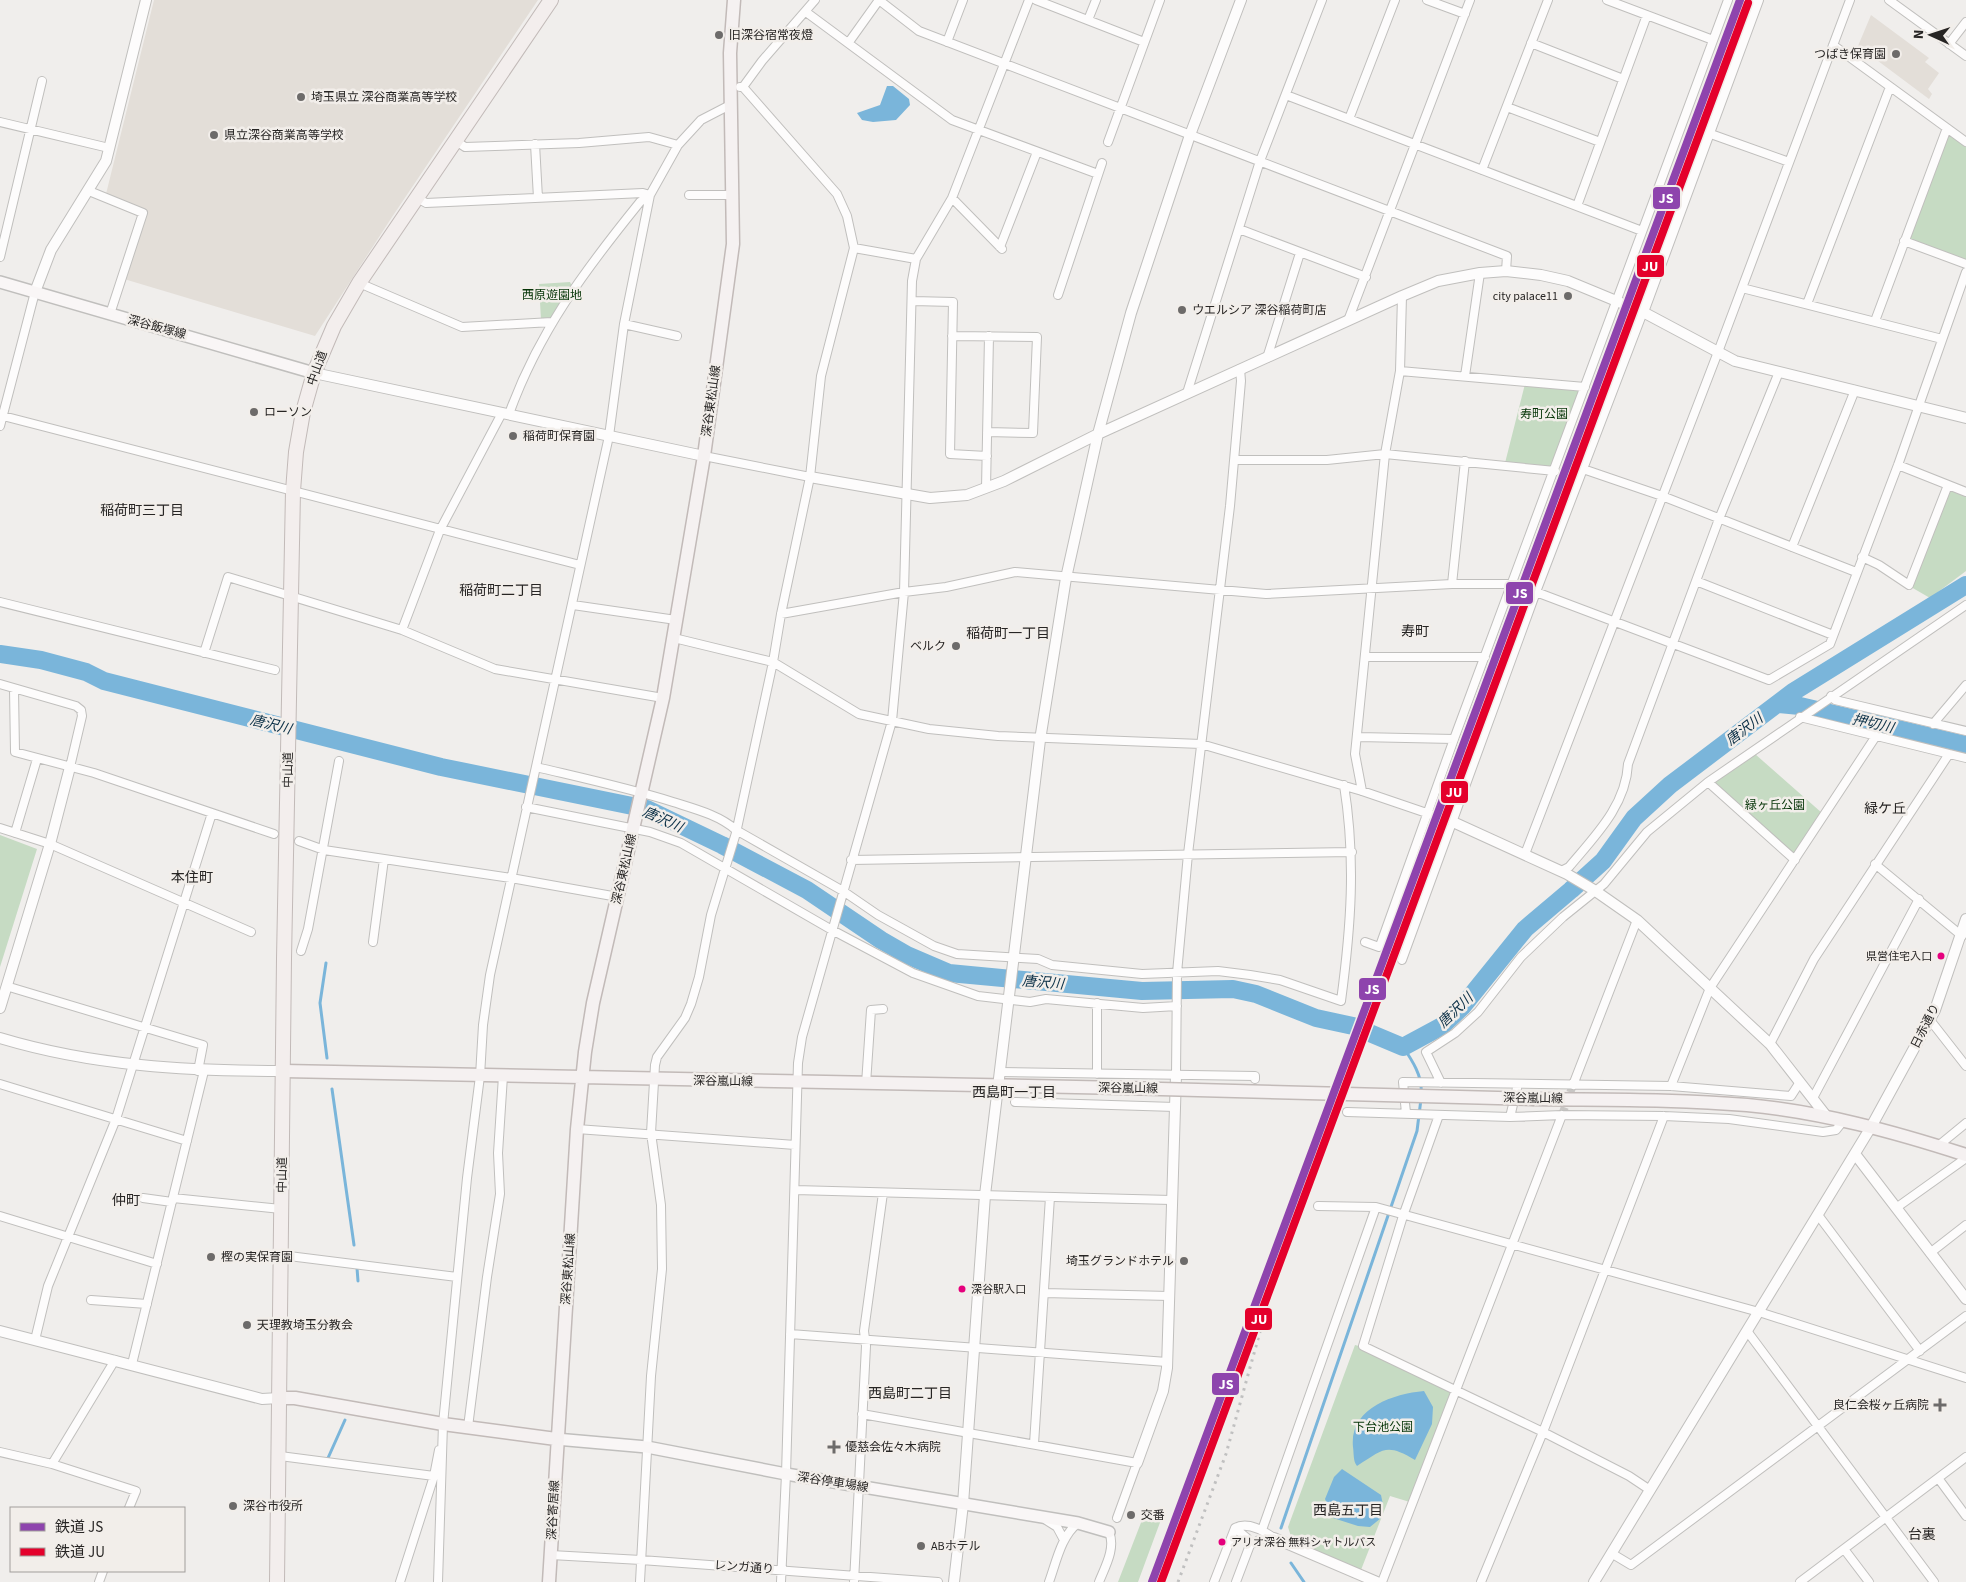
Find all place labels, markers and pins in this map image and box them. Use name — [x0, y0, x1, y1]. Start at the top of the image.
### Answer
place label: 旧深谷宿常夜燈 — [729, 27, 813, 44]
marker: 旧深谷宿常夜燈 — [713, 29, 725, 41]
place label: つばき保育園 — [1814, 46, 1886, 63]
marker: つばき保育園 — [1890, 48, 1902, 60]
place label: 埼玉県立 深谷商業高等学校 — [311, 89, 457, 106]
marker: 埼玉県立 深谷商業高等学校 — [295, 91, 307, 103]
place label: 県立深谷商業高等学校 — [224, 127, 344, 144]
marker: 県立深谷商業高等学校 — [208, 129, 220, 141]
place label: city palace11 — [1493, 288, 1558, 305]
marker: city palace11 — [1562, 290, 1574, 302]
place label: ウエルシア 深谷稲荷町店 — [1192, 302, 1326, 319]
marker: ウエルシア 深谷稲荷町店 — [1176, 304, 1188, 316]
place label: ローソン — [264, 404, 312, 421]
marker: ローソン — [248, 406, 260, 418]
place label: 稲荷町保育園 — [523, 428, 595, 445]
marker: 稲荷町保育園 — [507, 430, 519, 442]
place label: ベルク — [910, 638, 946, 655]
marker: ベルク — [950, 640, 962, 652]
place label: 県営住宅入口 — [1866, 949, 1932, 964]
marker: 県営住宅入口 — [1936, 951, 1946, 961]
place label: 樫の実保育園 — [221, 1249, 293, 1266]
marker: 樫の実保育園 — [205, 1251, 217, 1263]
place label: 埼玉グランドホテル — [1066, 1253, 1174, 1270]
marker: 埼玉グランドホテル — [1178, 1255, 1190, 1267]
place label: 深谷駅入口 — [971, 1282, 1026, 1297]
marker: 深谷駅入口 — [957, 1284, 967, 1294]
place label: 天理教埼玉分教会 — [257, 1317, 353, 1334]
marker: 天理教埼玉分教会 — [241, 1319, 253, 1331]
place label: 良仁会桜ヶ丘病院 — [1833, 1397, 1929, 1414]
marker: 良仁会桜ヶ丘病院 — [1933, 1398, 1947, 1412]
place label: 優慈会佐々木病院 — [845, 1439, 941, 1456]
marker: 優慈会佐々木病院 — [827, 1440, 841, 1454]
place label: 深谷市役所 — [243, 1498, 303, 1515]
marker: 深谷市役所 — [227, 1500, 239, 1512]
place label: 交番 — [1141, 1507, 1165, 1524]
marker: 交番 — [1125, 1509, 1137, 1521]
place label: アリオ深谷 無料シャトルバス — [1231, 1535, 1376, 1550]
marker: アリオ深谷 無料シャトルバス — [1217, 1537, 1227, 1547]
place label: ABホテル — [931, 1538, 981, 1555]
marker: ABホテル — [915, 1540, 927, 1552]

